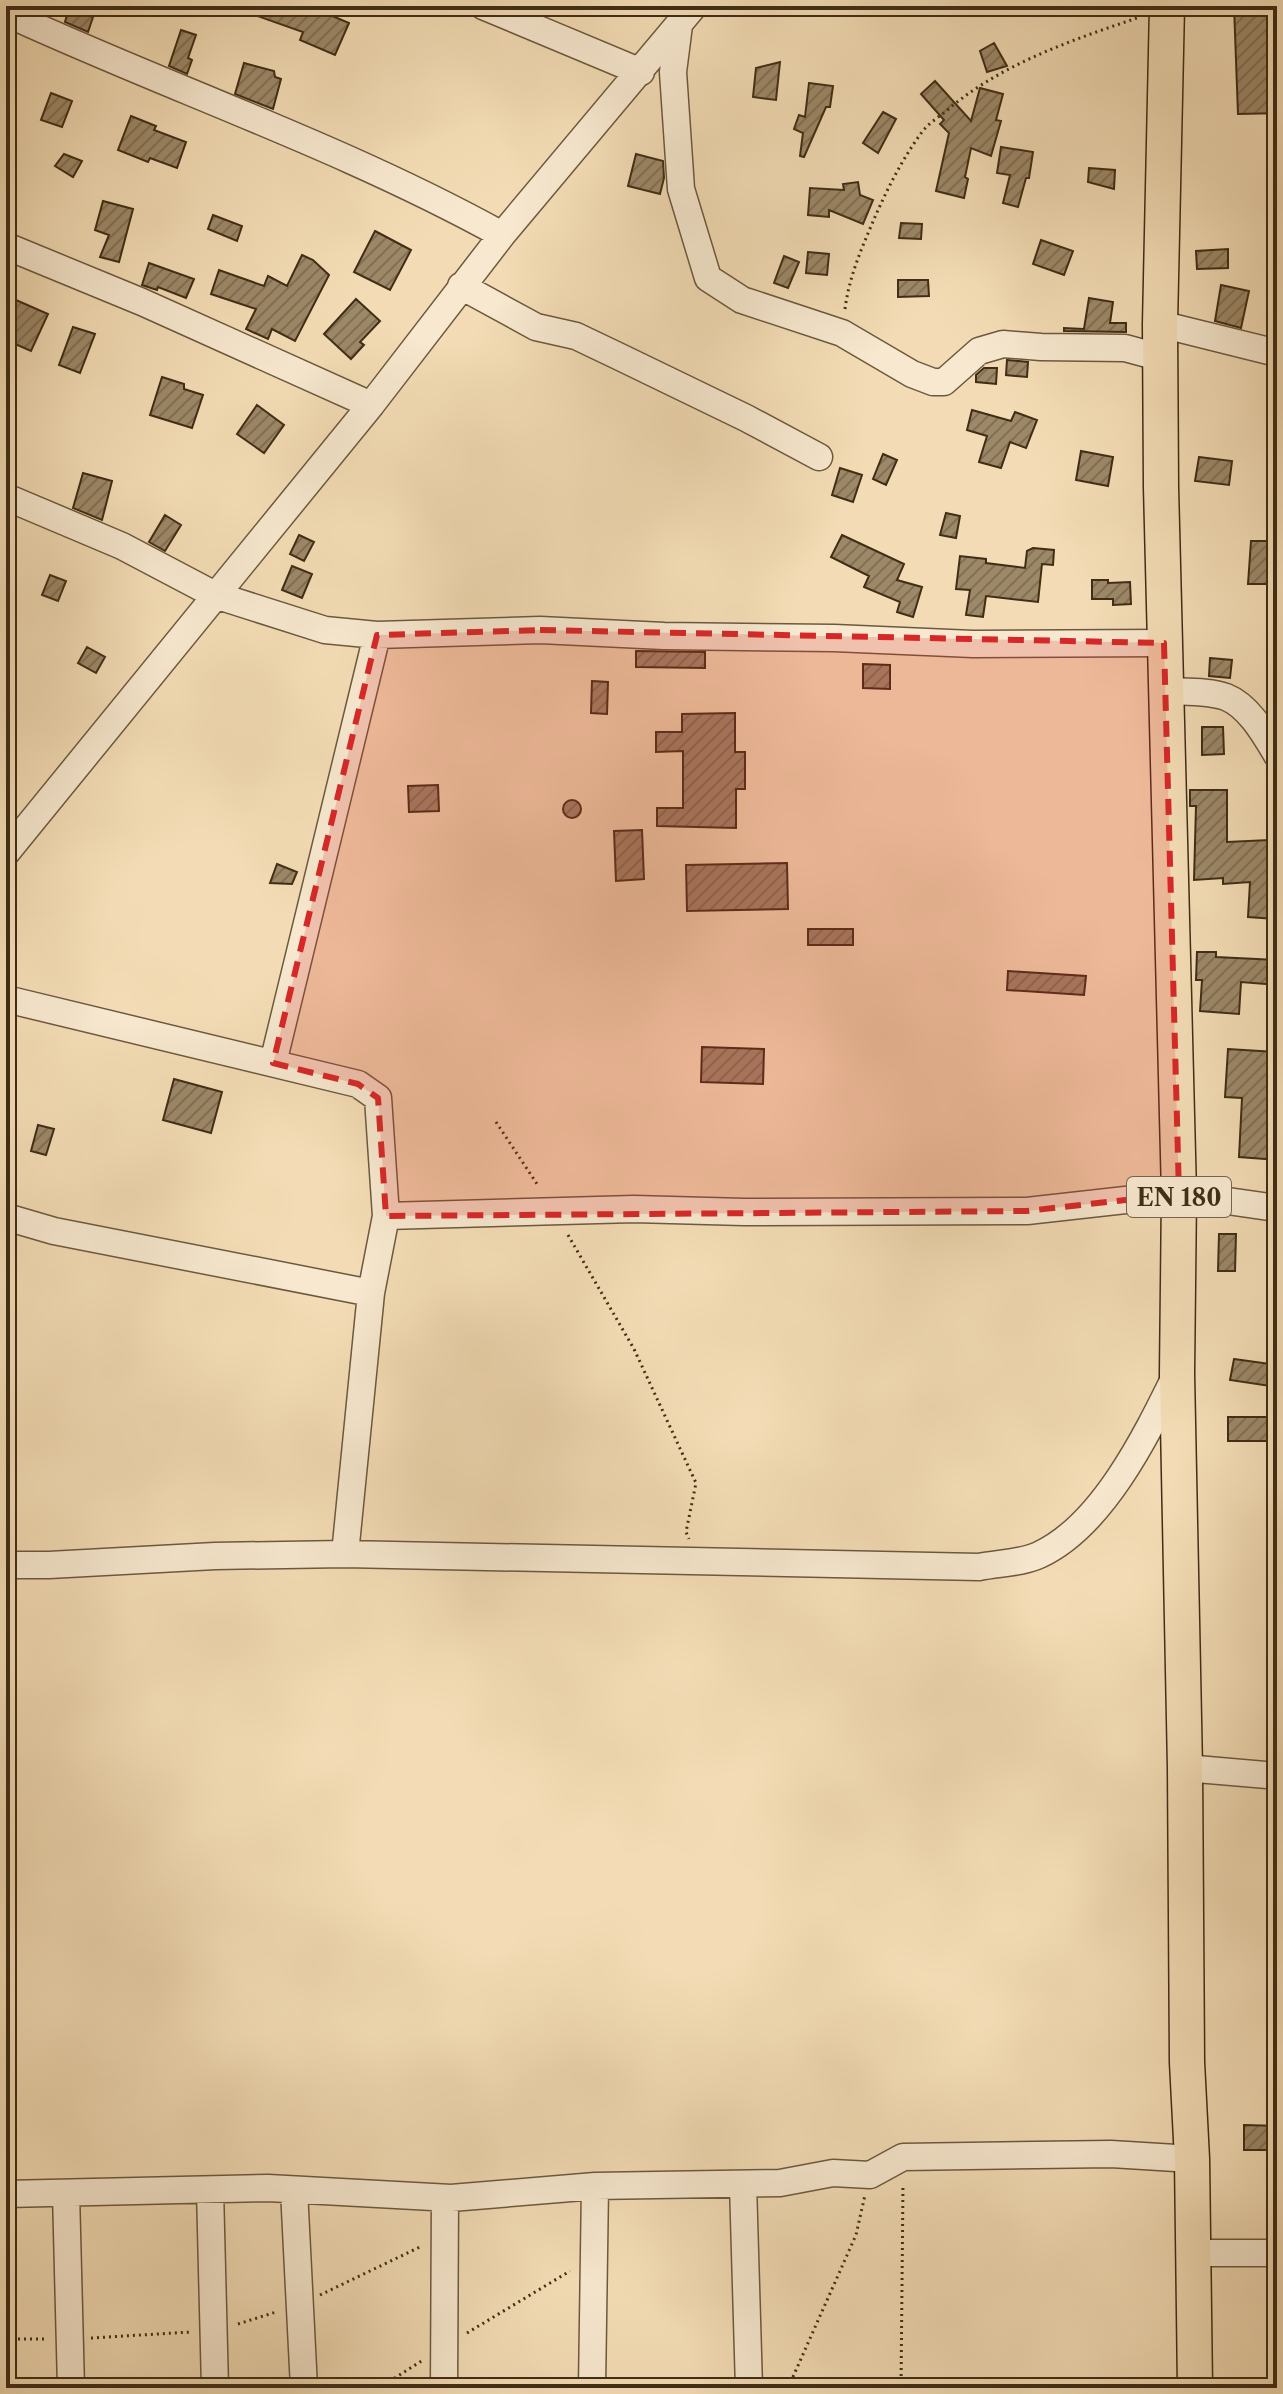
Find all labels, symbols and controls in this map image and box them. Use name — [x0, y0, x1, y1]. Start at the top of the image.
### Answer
road number: EN 180 — [1127, 1177, 1231, 1217]

